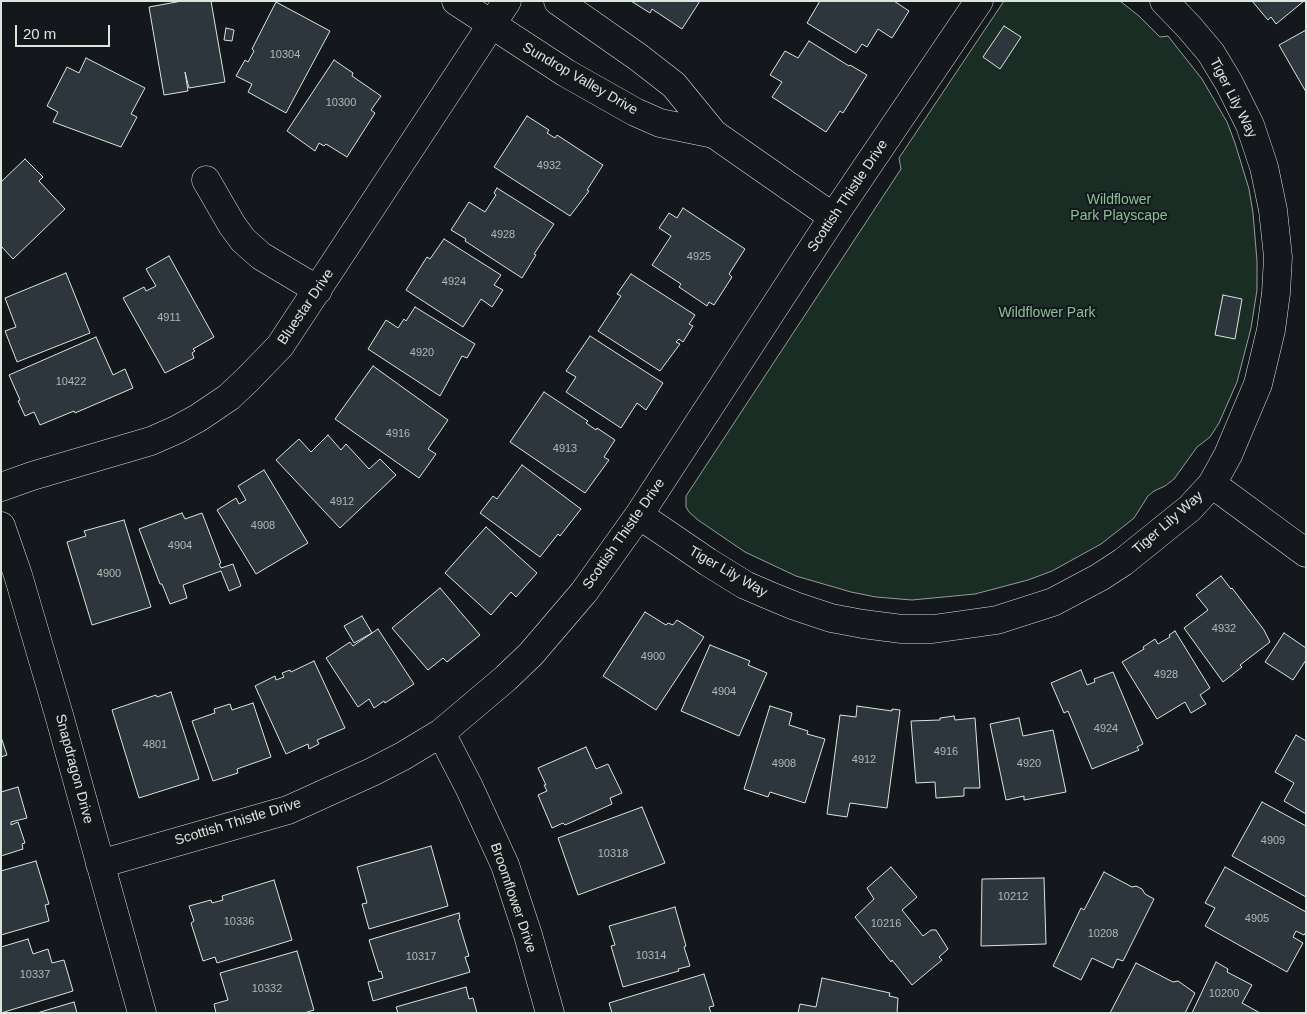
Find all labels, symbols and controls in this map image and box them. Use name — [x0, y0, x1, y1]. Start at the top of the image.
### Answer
scale bar — [18, 15, 112, 47]
text: 20 m — [23, 25, 56, 42]
street label: Sundrop Valley Drive — [519, 39, 641, 119]
house number: 10304 — [270, 48, 300, 62]
street label: Tiger Lily Way — [1206, 55, 1260, 141]
house number: 10300 — [326, 96, 356, 110]
street label: Scottish Thistle Drive — [804, 137, 892, 255]
house number: 4932 — [537, 159, 561, 173]
park label: Wildflower Park Playscape — [1070, 192, 1168, 224]
house number: 4928 — [491, 228, 515, 242]
house number: 4925 — [687, 250, 711, 264]
street label: Bluestar Drive — [274, 266, 338, 348]
house number: 4924 — [442, 275, 466, 289]
park label: Wildflower Park — [998, 305, 1096, 321]
house number: 4911 — [157, 311, 181, 325]
house number: 4920 — [410, 346, 434, 360]
house number: 10422 — [56, 375, 86, 389]
house number: 4916 — [386, 427, 410, 441]
house number: 4913 — [553, 442, 577, 456]
street label: Scottish Thistle Drive — [579, 475, 669, 593]
street label: Tiger Lily Way — [1129, 488, 1207, 558]
house number: 4912 — [330, 495, 354, 509]
house number: 4908 — [251, 519, 275, 533]
house number: 4904 — [168, 539, 192, 553]
street label: Tiger Lily Way — [686, 543, 770, 601]
house number: 4900 — [97, 567, 121, 581]
house number: 4932 — [1212, 622, 1236, 636]
house number: 4900 — [641, 650, 665, 664]
house number: 4928 — [1154, 668, 1178, 682]
house number: 4904 — [712, 685, 736, 699]
street label: Snapdragon Drive — [51, 712, 97, 826]
house number: 4924 — [1094, 722, 1118, 736]
house number: 4801 — [143, 738, 167, 752]
house number: 4916 — [934, 745, 958, 759]
house number: 4912 — [852, 753, 876, 767]
house number: 4908 — [772, 757, 796, 771]
house number: 4920 — [1017, 757, 1041, 771]
street label: Scottish Thistle Drive — [173, 795, 303, 849]
house number: 4909 — [1261, 834, 1285, 848]
street label: Broomflower Drive — [486, 841, 540, 955]
house number: 10318 — [598, 847, 628, 861]
house number: 10212 — [998, 890, 1028, 904]
house number: 4905 — [1245, 912, 1269, 926]
house number: 10336 — [224, 915, 254, 929]
house number: 10216 — [871, 917, 901, 931]
house number: 10208 — [1088, 927, 1118, 941]
house number: 10314 — [636, 949, 666, 963]
house number: 10317 — [406, 950, 436, 964]
house number: 10337 — [20, 968, 50, 982]
house number: 10332 — [252, 982, 282, 996]
house number: 10200 — [1209, 987, 1239, 1001]

